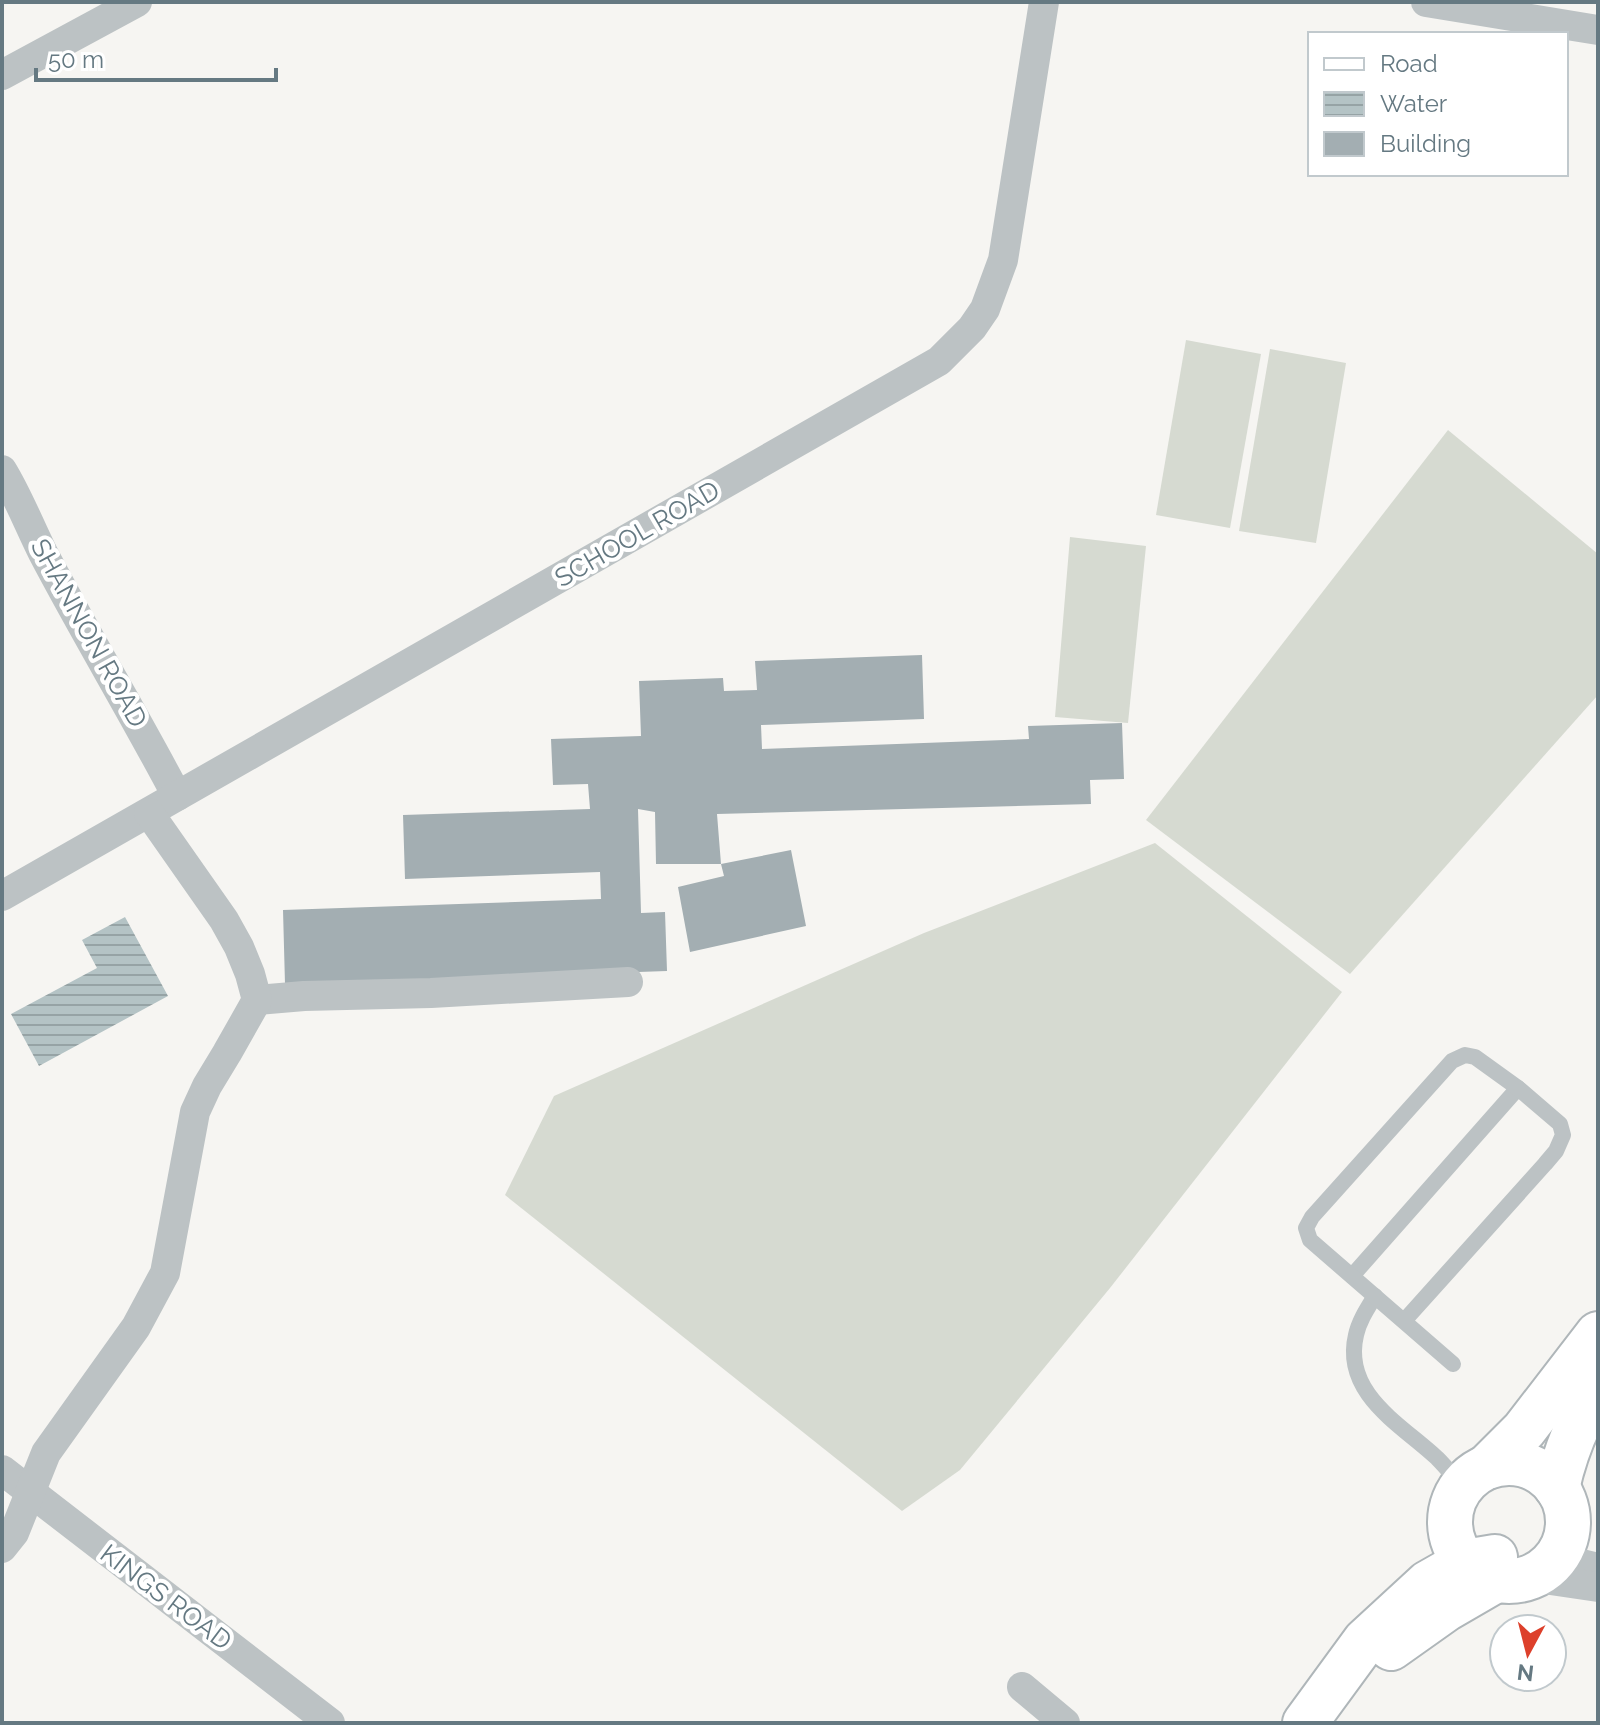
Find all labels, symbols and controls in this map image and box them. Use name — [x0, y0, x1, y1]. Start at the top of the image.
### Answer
scale bar — [36, 32, 276, 82]
legend — [1308, 32, 1568, 176]
text: 50 m — [48, 45, 104, 74]
text: Road — [1380, 49, 1438, 78]
text: Water — [1380, 89, 1448, 118]
text: Building — [1380, 129, 1471, 158]
street label: SCHOOL ROAD — [549, 475, 725, 593]
street label: SHANNON ROAD — [25, 533, 153, 733]
street label: KINGS ROAD — [95, 1538, 237, 1656]
north arrow — [1488, 1613, 1568, 1693]
text: N — [1516, 1659, 1535, 1687]

